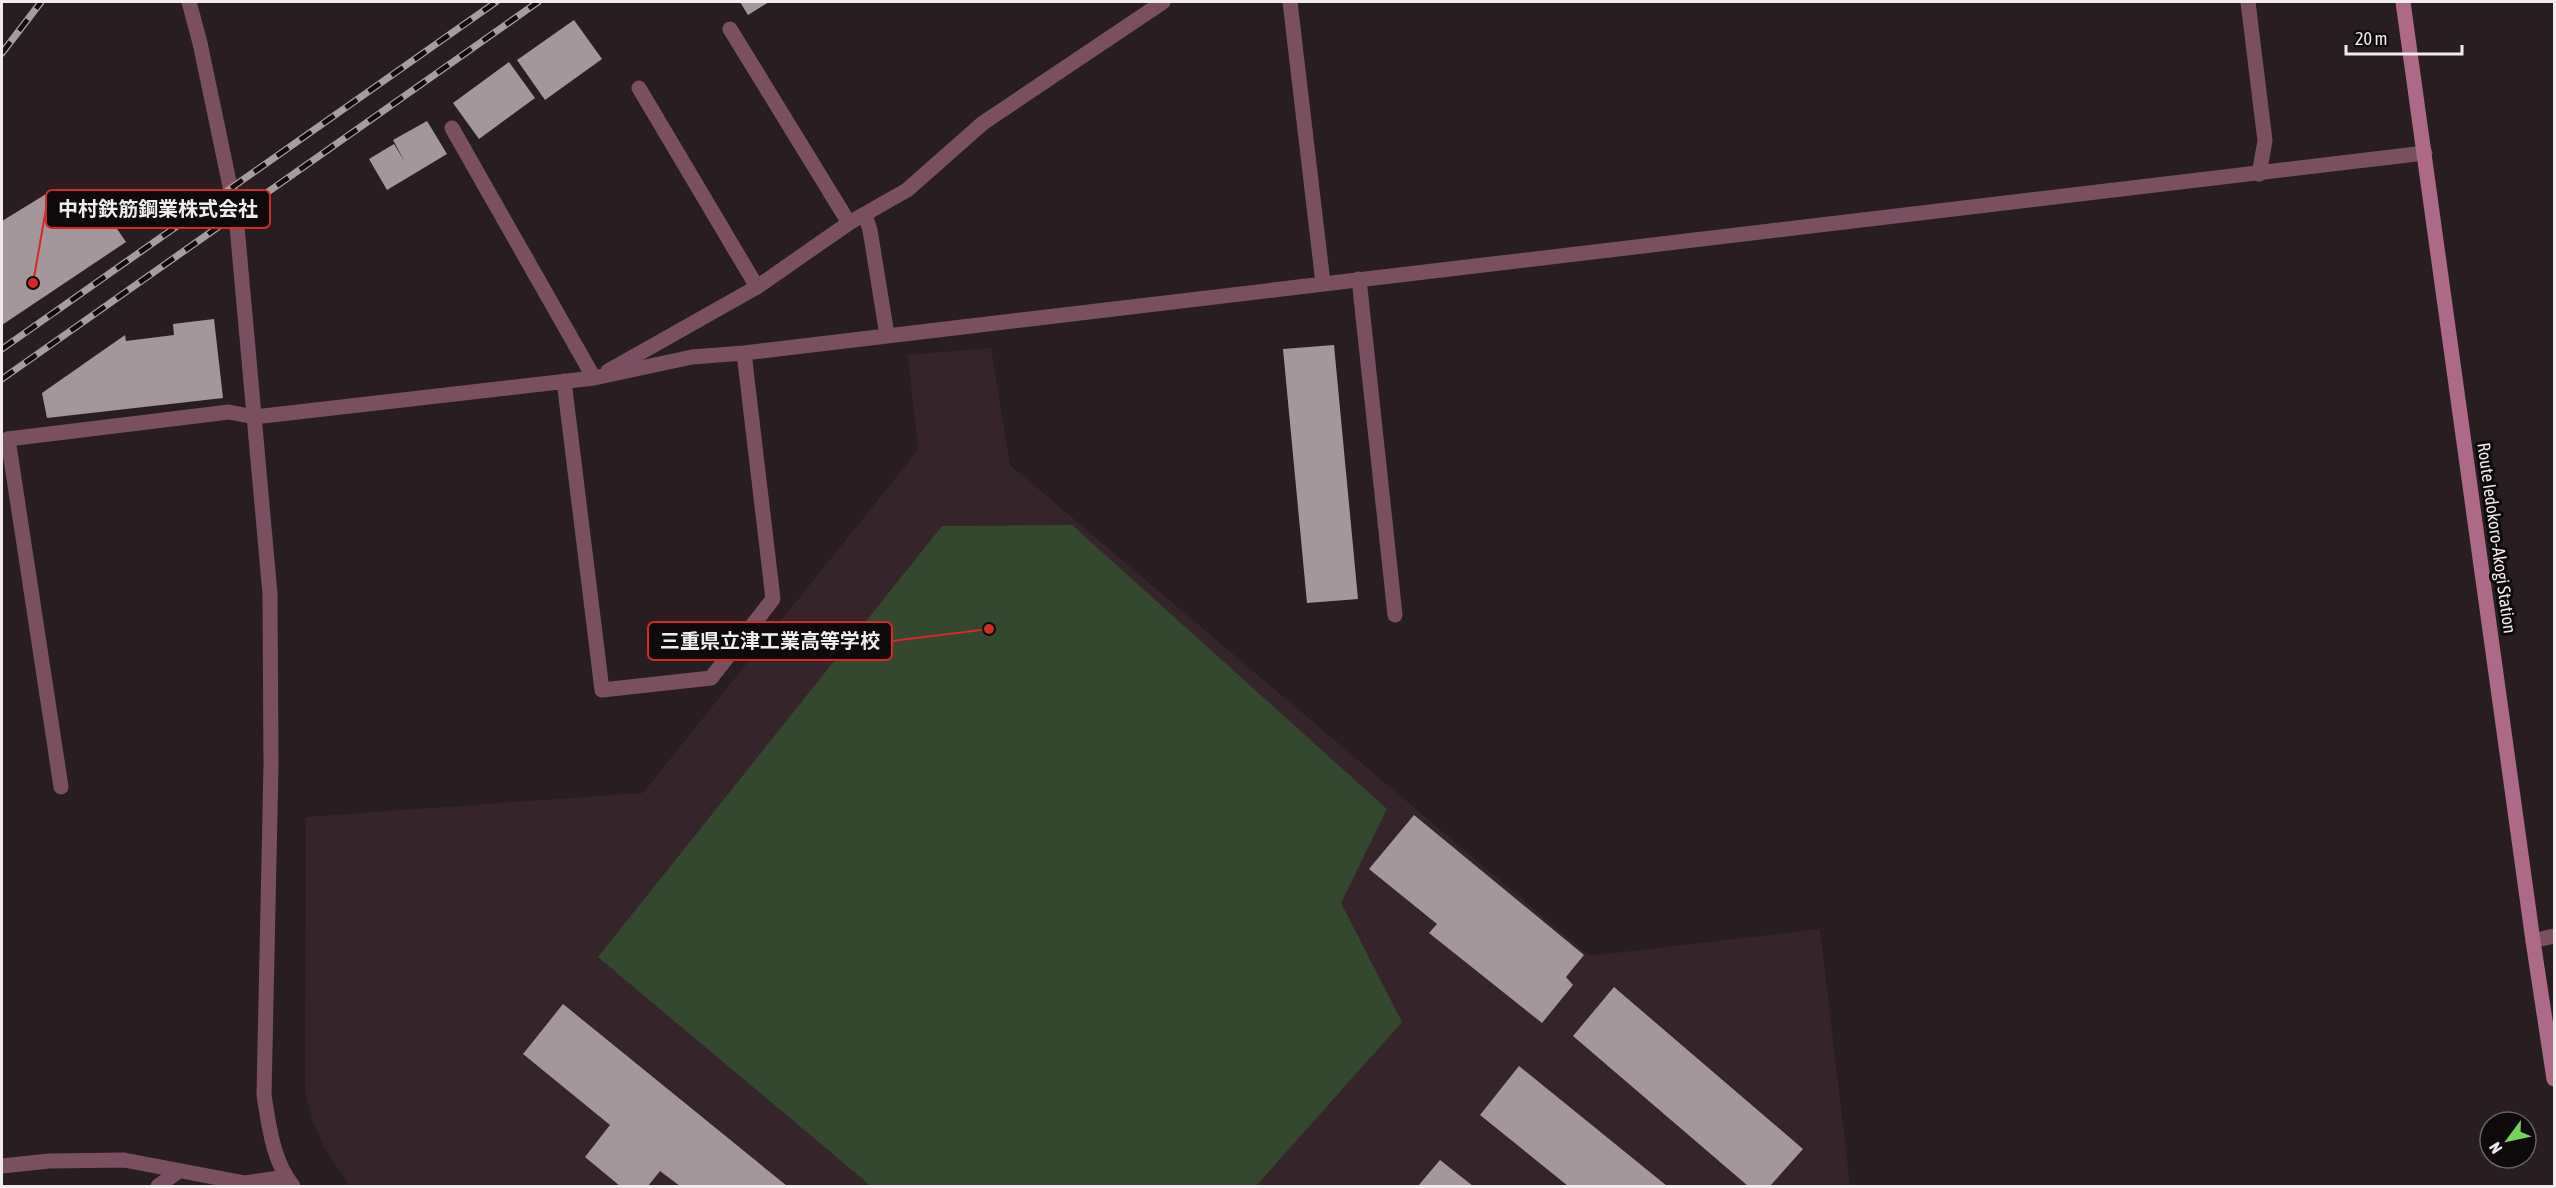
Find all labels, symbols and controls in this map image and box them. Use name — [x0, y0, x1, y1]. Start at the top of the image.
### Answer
scale bar — [2346, 18, 2462, 56]
text: 20 m — [2355, 28, 2387, 49]
callout: 中村鉄筋鋼業株式会社 — [46, 190, 270, 228]
text: 中村鉄筋鋼業株式会社 — [58, 197, 258, 220]
street label: Route Iedokoro-Akogi Station — [2473, 441, 2521, 635]
callout: 三重県立津工業高等学校 — [648, 622, 892, 660]
text: 三重県立津工業高等学校 — [660, 629, 880, 652]
north arrow — [2478, 1110, 2538, 1170]
text: N — [2485, 1139, 2506, 1157]

